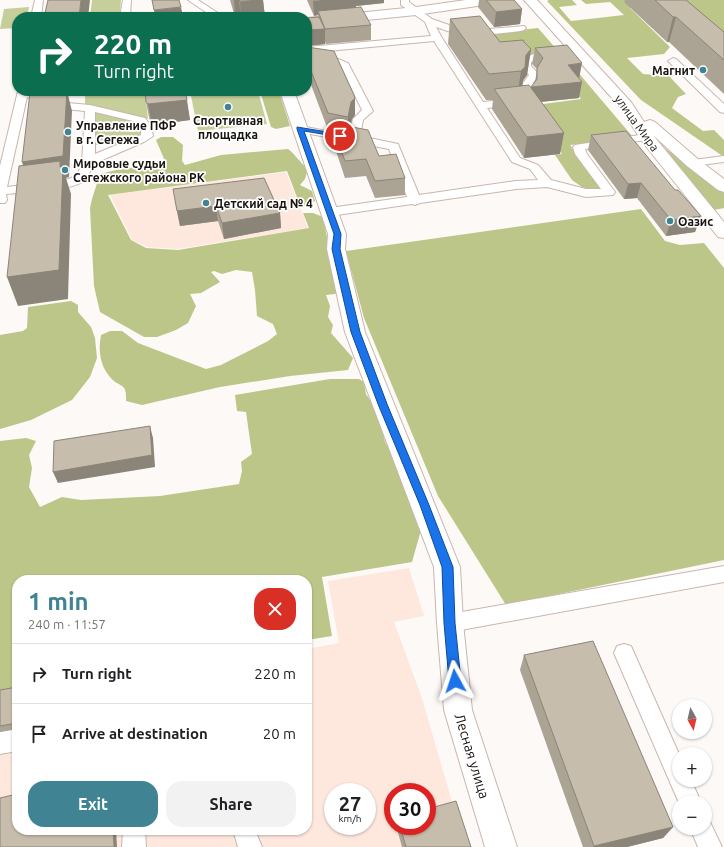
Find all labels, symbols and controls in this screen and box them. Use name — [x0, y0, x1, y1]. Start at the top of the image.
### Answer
icon: right — [28, 28, 80, 80]
text: 220 m — [94, 28, 172, 59]
text: Turn right — [94, 61, 174, 81]
place label: Магнит — [652, 64, 695, 77]
marker: Магнит — [698, 65, 708, 75]
street label: улица Мира — [612, 92, 662, 154]
marker: Спортивная площадка — [223, 102, 233, 112]
place label: Спортивная площадка — [193, 114, 263, 141]
place label: Управление ПФР в г. Сегежа — [76, 119, 177, 146]
pin — [323, 119, 357, 153]
icon: arrive — [329, 125, 351, 147]
marker: Управление ПФР в г. Сегежа — [63, 127, 73, 137]
place label: Мировые судьи Сегежского района РК — [73, 157, 205, 184]
marker: Мировые судьи Сегежского района РК — [60, 165, 70, 175]
place label: Детский сад № 4 — [214, 197, 313, 210]
marker: Детский сад № 4 — [201, 198, 211, 208]
place label: Оазис — [678, 215, 713, 228]
marker: Оазис — [665, 216, 675, 226]
text: 1 min — [28, 588, 89, 615]
button: close — [254, 588, 296, 630]
text: 240 m · 11:57 — [28, 617, 106, 631]
position arrow — [434, 660, 476, 702]
icon: right — [28, 663, 50, 685]
text: Turn right — [62, 665, 132, 682]
text: 220 m — [254, 665, 296, 682]
north arrow — [672, 699, 712, 739]
map controls — [672, 699, 712, 835]
street label: Лесная улица — [451, 711, 493, 801]
icon: arrive — [28, 723, 50, 745]
text: Arrive at destination — [62, 725, 208, 742]
text: 20 m — [263, 725, 296, 742]
button: + — [672, 747, 712, 787]
button: Exit — [28, 781, 158, 827]
button: Share — [166, 781, 296, 827]
speed limit sign: 30 — [384, 783, 436, 835]
text: 27 — [339, 792, 361, 815]
button: − — [672, 795, 712, 835]
text: km/h — [338, 813, 362, 824]

